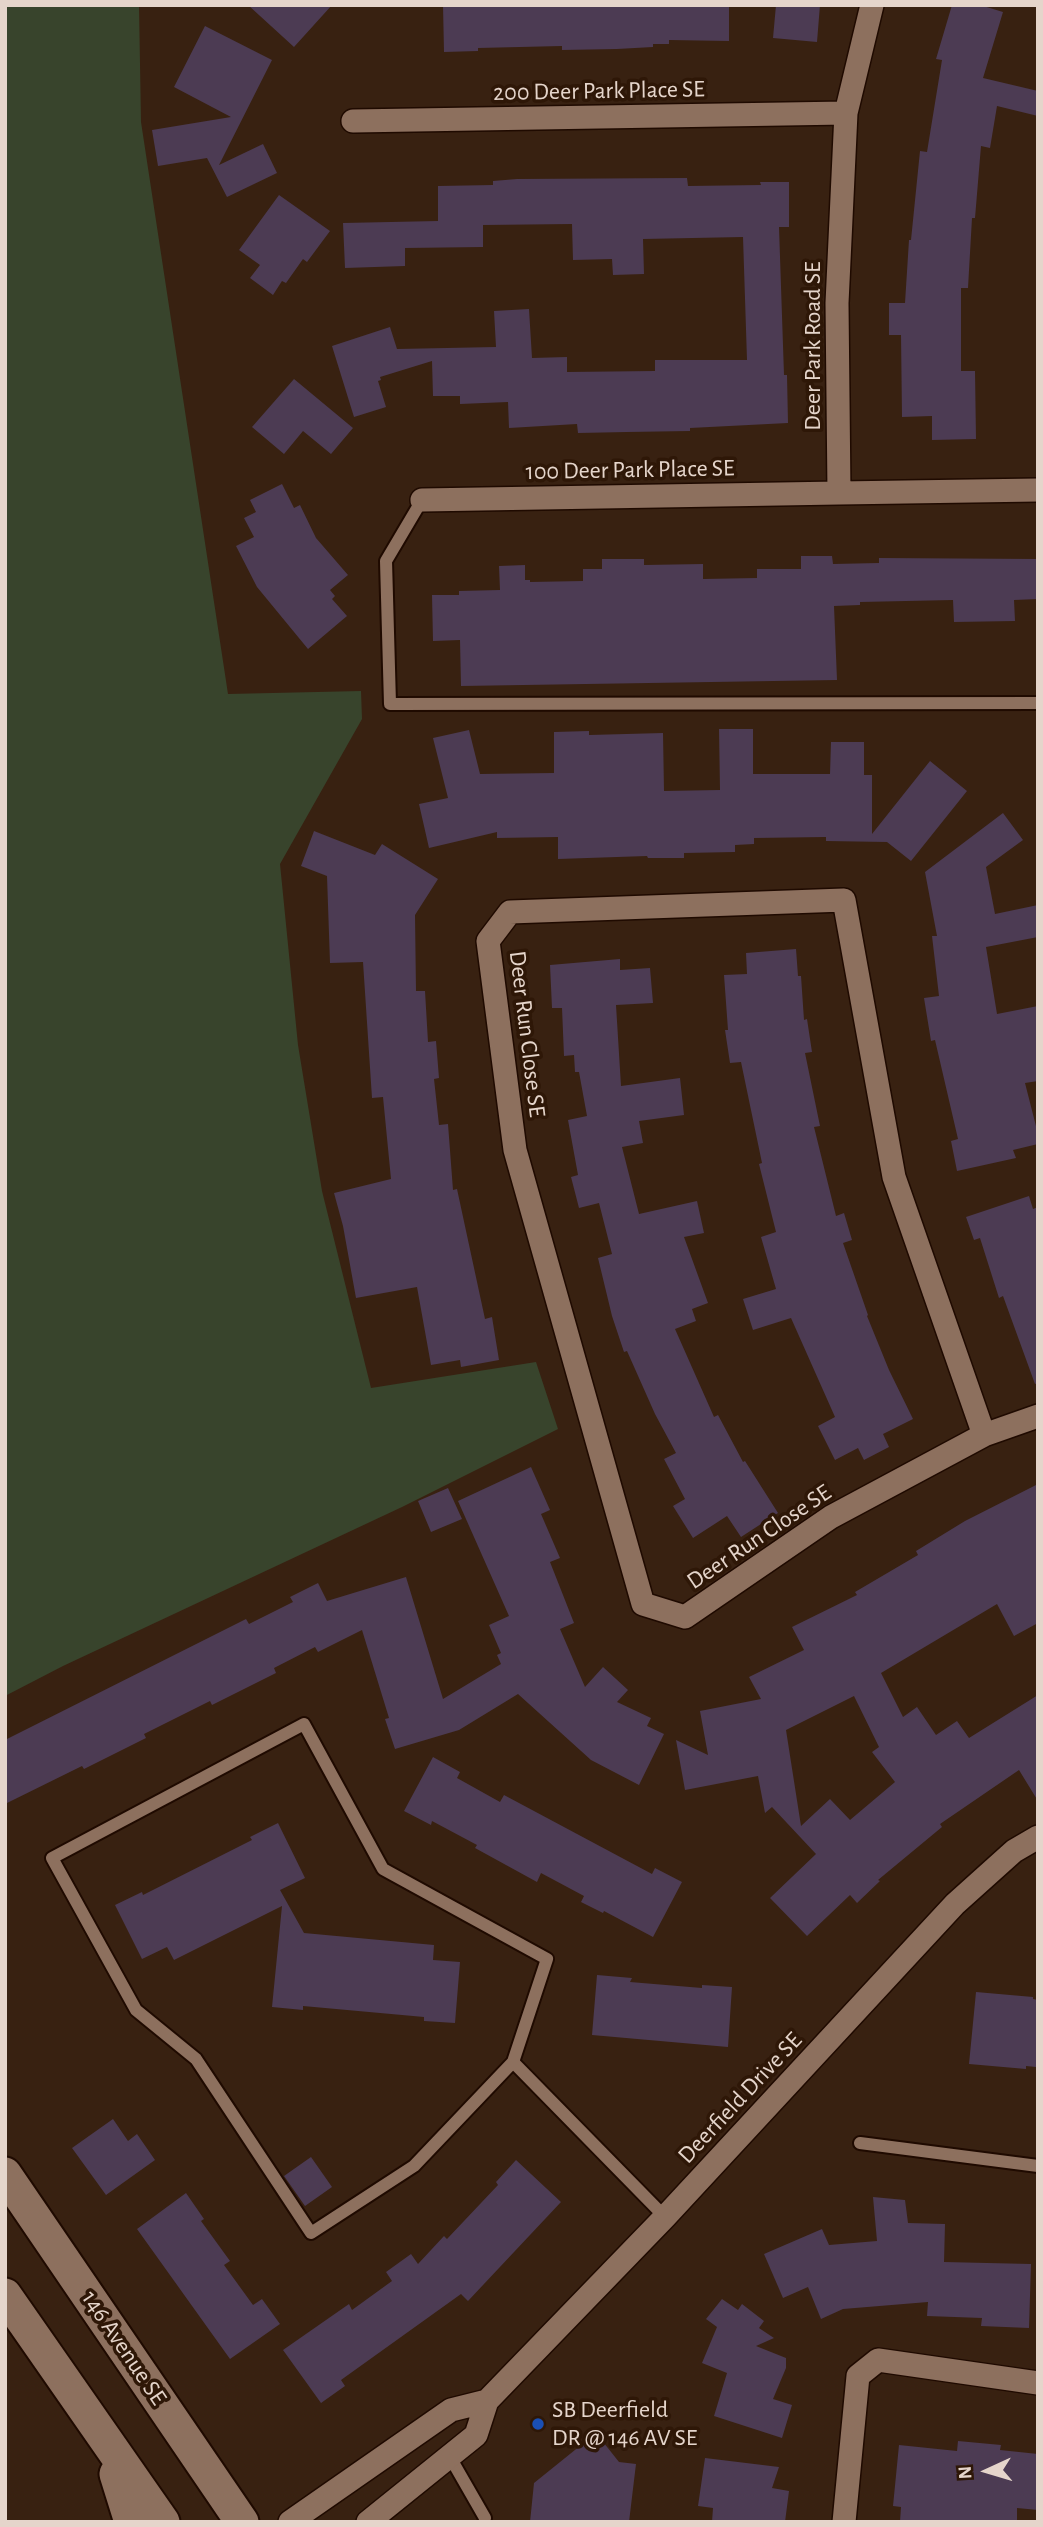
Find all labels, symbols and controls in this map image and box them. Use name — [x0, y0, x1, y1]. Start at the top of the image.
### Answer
street label: 200 Deer Park Place SE — [493, 75, 705, 107]
street label: Deer Park Road SE — [799, 261, 827, 431]
street label: 100 Deer Park Place SE — [525, 454, 735, 486]
street label: Deer Run Close SE — [502, 949, 552, 1119]
street label: Deer Run Close SE — [682, 1478, 836, 1596]
street label: Deerfield Drive SE — [672, 2026, 808, 2170]
street label: 146 Avenue SE — [75, 2285, 173, 2411]
place label: SB Deerfield DR @ 146 AV SE — [552, 2396, 697, 2452]
marker: SB Deerfield DR @ 146 AV SE — [530, 2416, 546, 2432]
north arrow — [952, 2436, 1022, 2506]
text: N — [956, 2465, 975, 2480]

